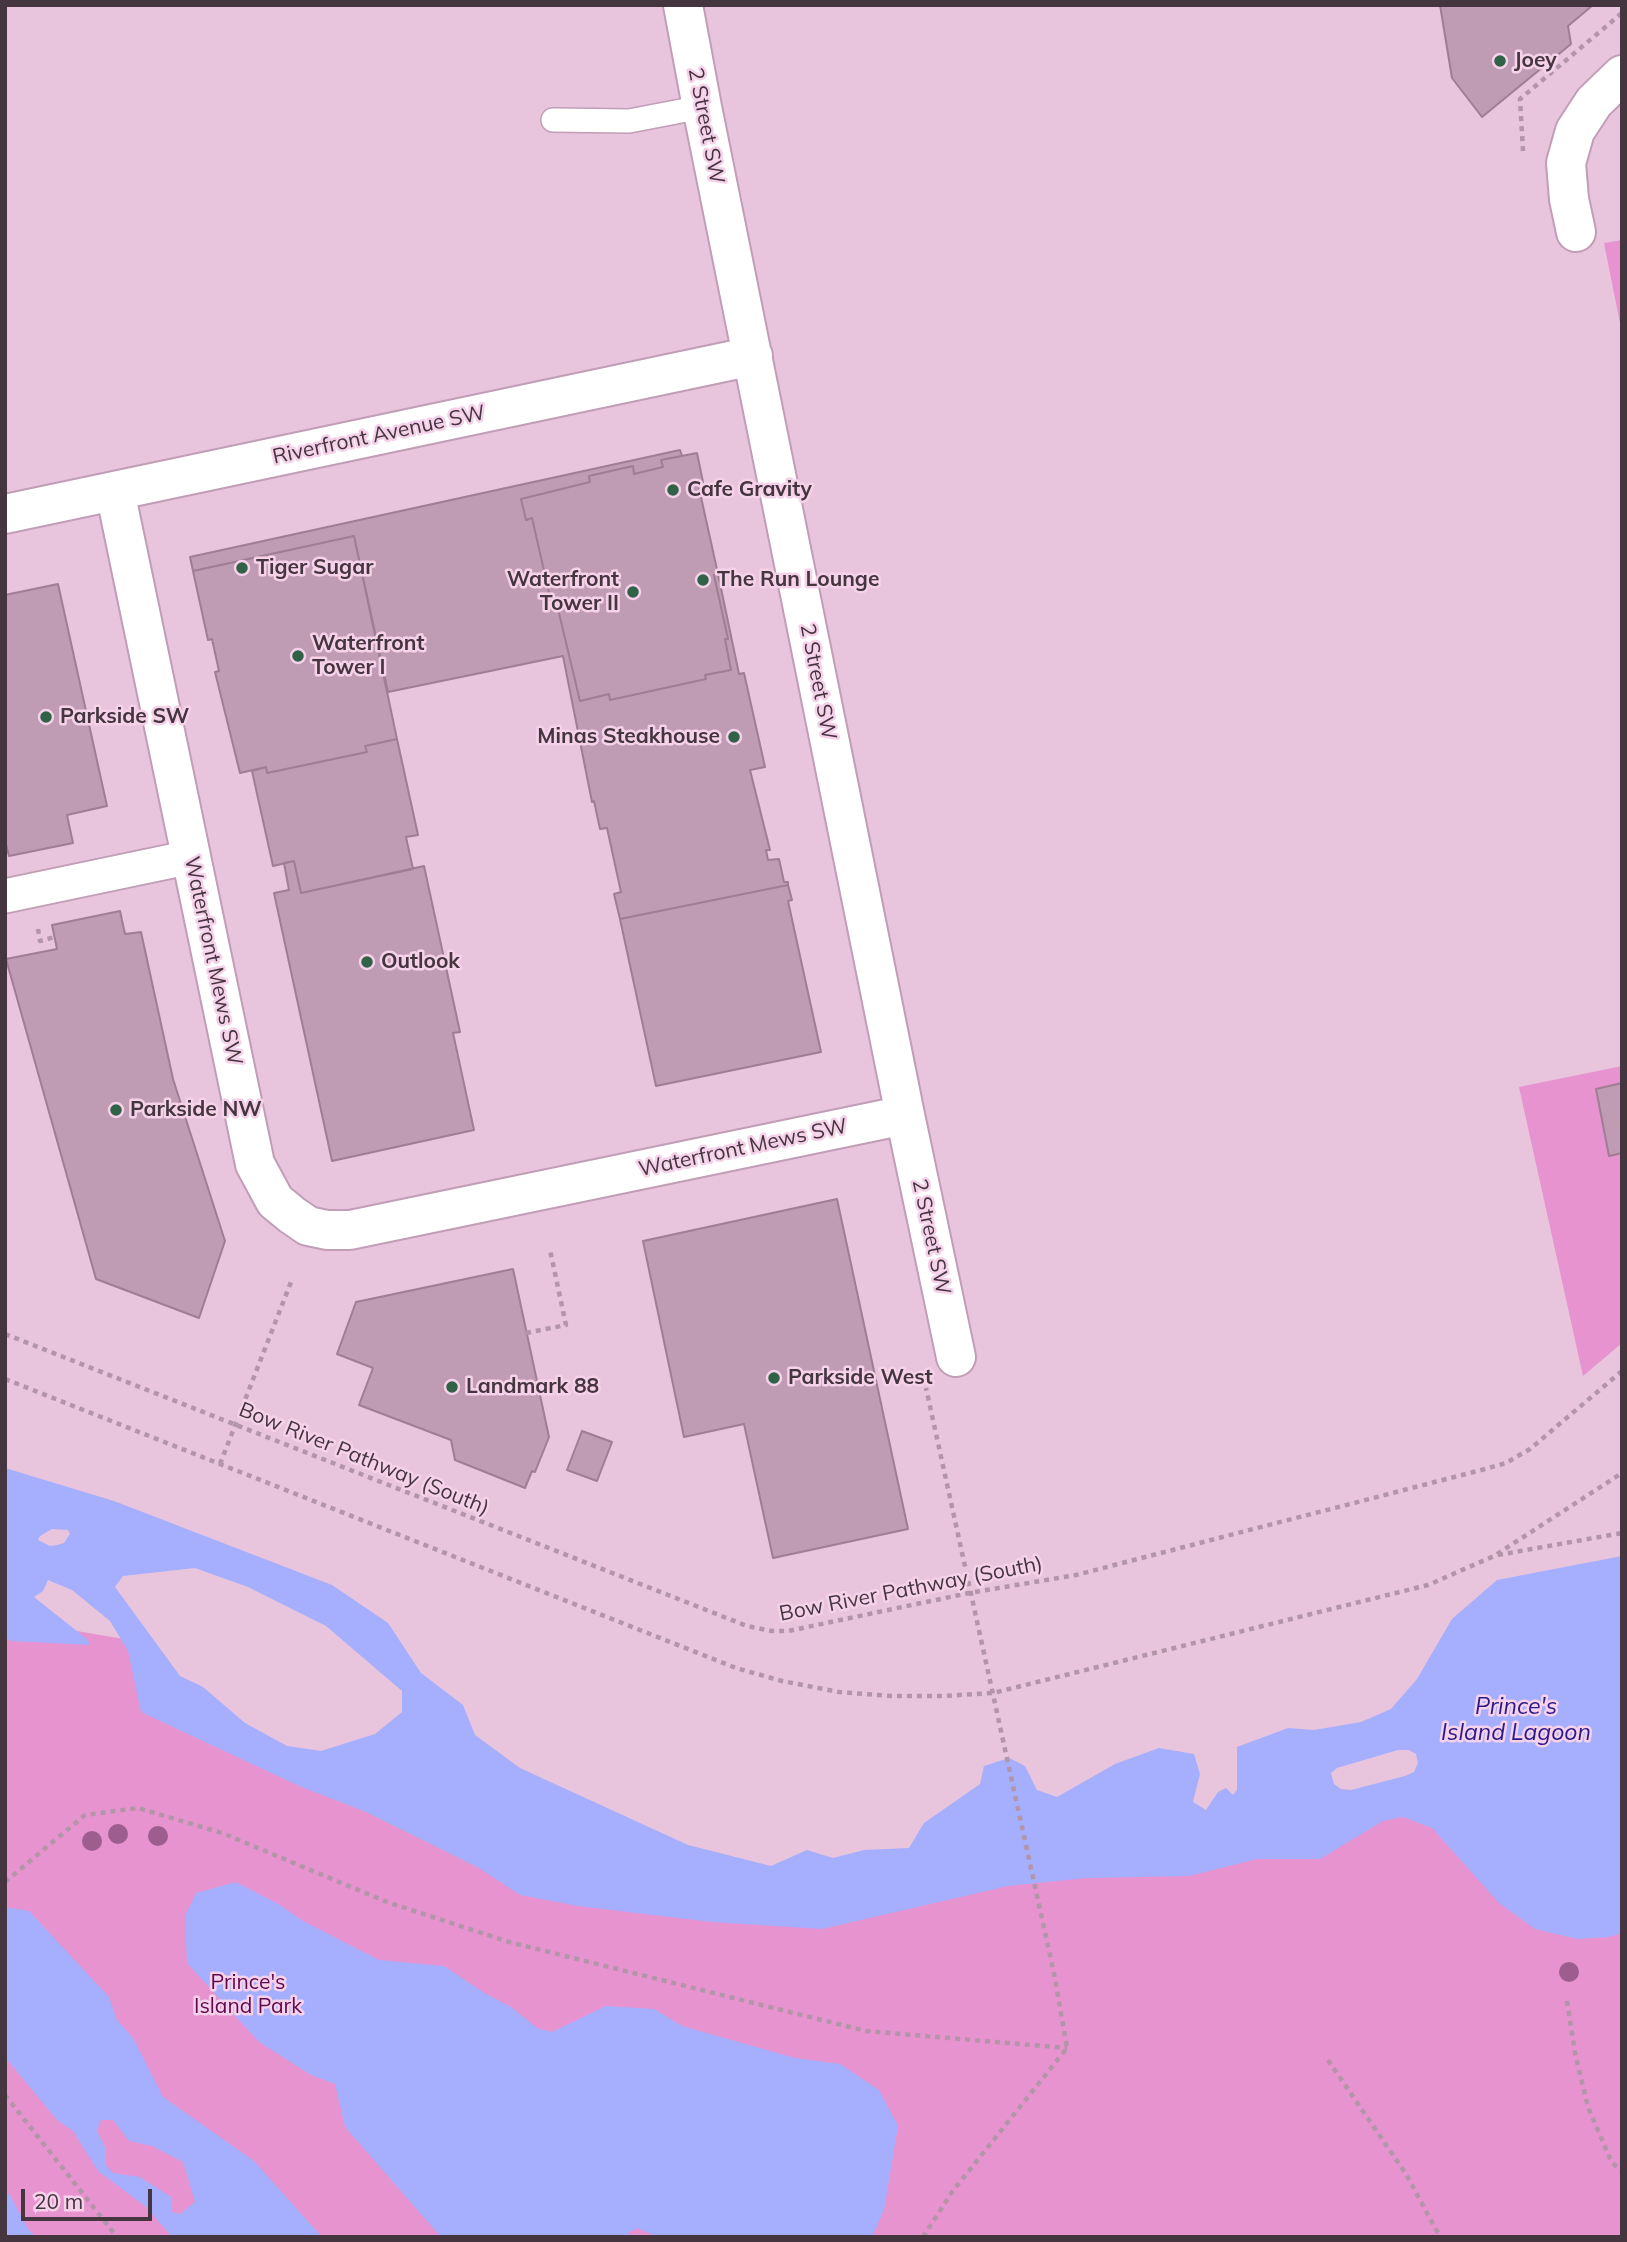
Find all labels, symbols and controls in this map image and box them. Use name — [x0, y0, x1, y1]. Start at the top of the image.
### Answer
place label: Joey — [1514, 48, 1557, 74]
marker: Joey — [1492, 53, 1508, 69]
street label: 2 Street SW — [682, 66, 730, 186]
street label: Riverfront Avenue SW — [270, 400, 488, 470]
place label: Cafe Gravity — [687, 477, 812, 503]
marker: Cafe Gravity — [665, 482, 681, 498]
place label: Tiger Sugar — [256, 555, 373, 581]
marker: Tiger Sugar — [234, 560, 250, 576]
place label: Waterfront Tower II — [507, 567, 619, 617]
place label: The Run Lounge — [717, 567, 879, 593]
marker: The Run Lounge — [695, 572, 711, 588]
marker: Waterfront Tower II — [625, 584, 641, 600]
street label: 2 Street SW — [794, 622, 842, 742]
place label: Waterfront Tower I — [312, 631, 424, 681]
marker: Waterfront Tower I — [290, 648, 306, 664]
place label: Parkside SW — [60, 704, 189, 730]
marker: Parkside SW — [38, 709, 54, 725]
place label: Minas Steakhouse — [537, 724, 720, 750]
marker: Minas Steakhouse — [726, 729, 742, 745]
street label: Waterfront Mews SW — [179, 854, 247, 1068]
place label: Outlook — [381, 949, 460, 975]
marker: Outlook — [359, 954, 375, 970]
place label: Parkside NW — [130, 1097, 262, 1123]
marker: Parkside NW — [108, 1102, 124, 1118]
street label: Waterfront Mews SW — [636, 1114, 850, 1182]
street label: 2 Street SW — [906, 1177, 956, 1297]
place label: Parkside West — [788, 1365, 933, 1391]
marker: Parkside West — [766, 1370, 782, 1386]
place label: Landmark 88 — [466, 1374, 599, 1400]
marker: Landmark 88 — [444, 1379, 460, 1395]
street label: Bow River Pathway (South) — [235, 1397, 493, 1521]
street label: Bow River Pathway (South) — [777, 1551, 1045, 1627]
water label: Prince's Island Lagoon — [1441, 1693, 1591, 1747]
park label: Prince's Island Park — [194, 1970, 302, 2020]
scale bar — [24, 2176, 156, 2220]
text: 20 m — [34, 2188, 83, 2214]

